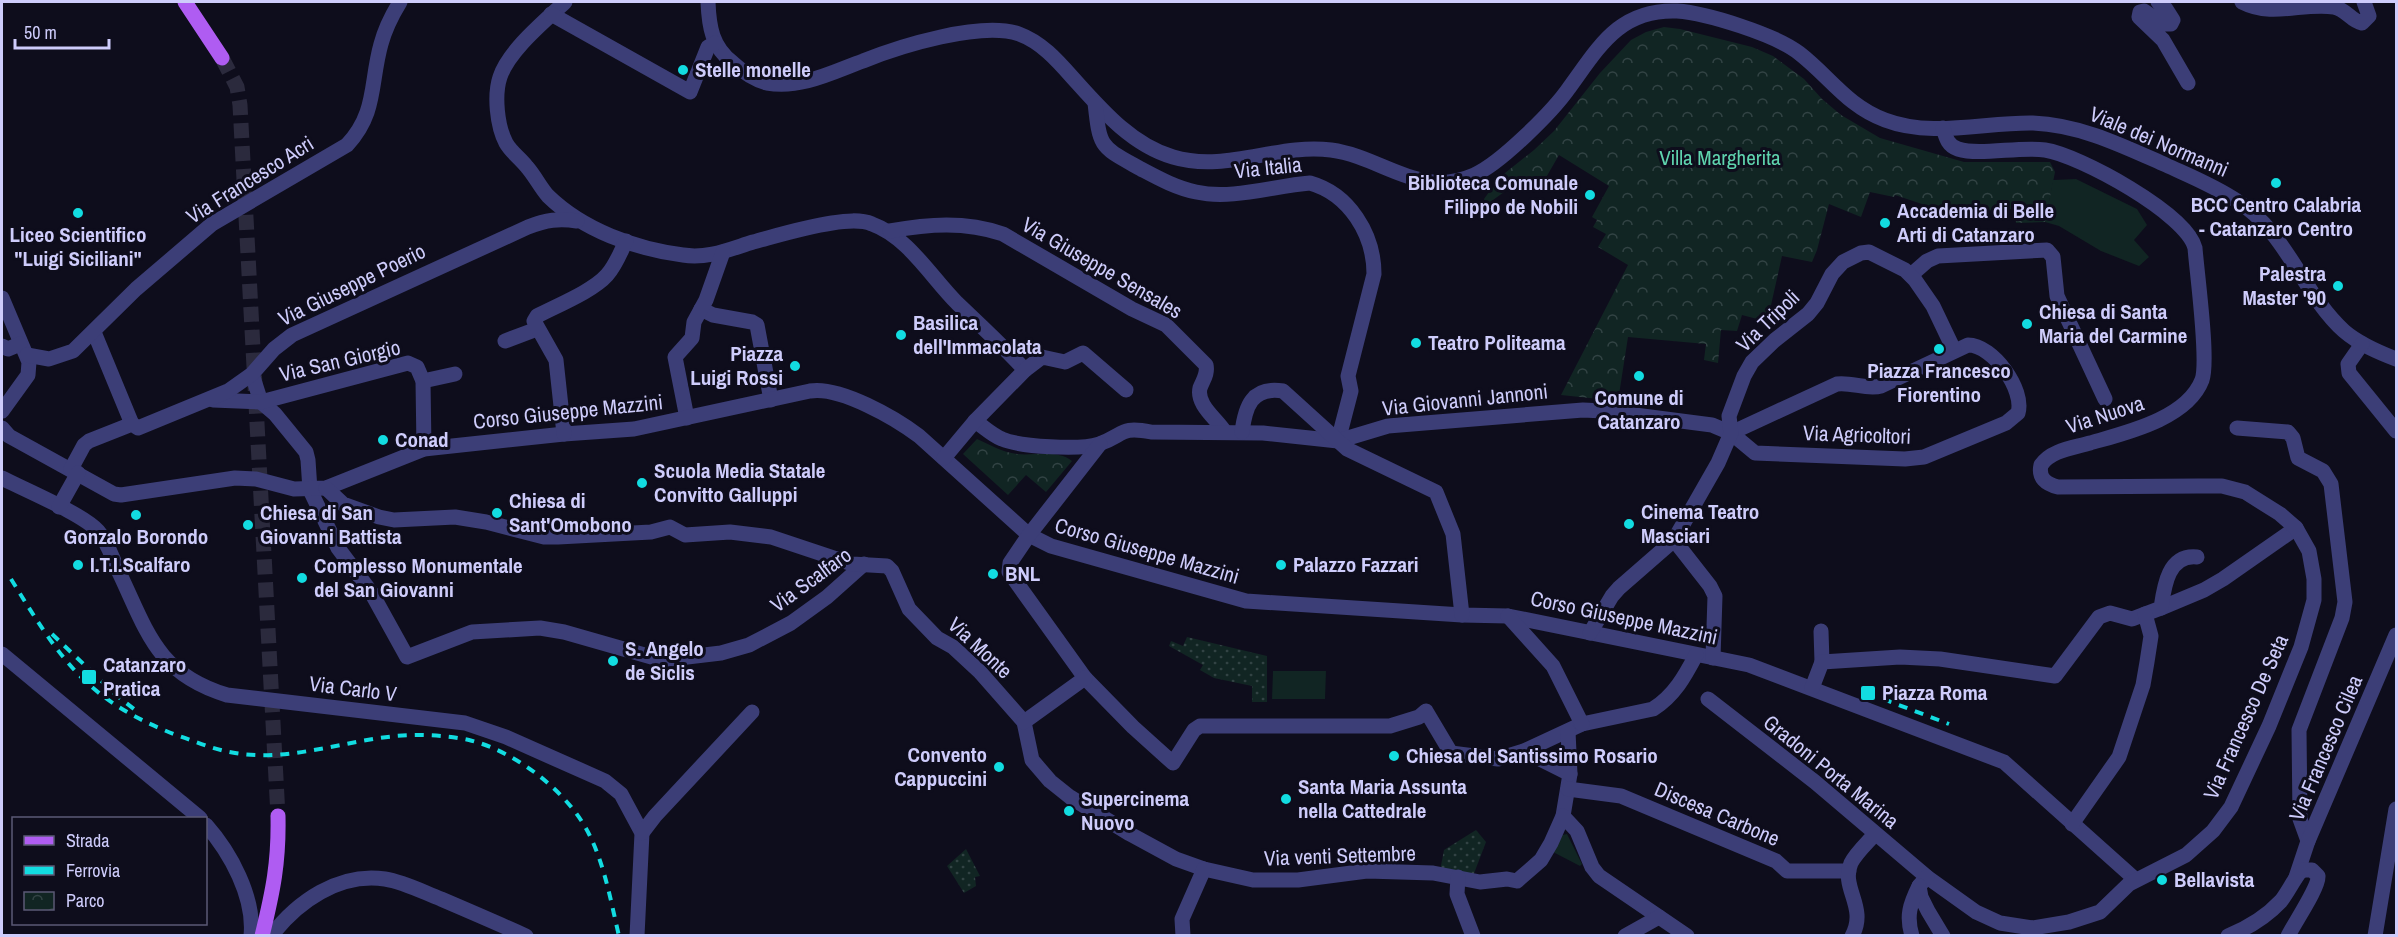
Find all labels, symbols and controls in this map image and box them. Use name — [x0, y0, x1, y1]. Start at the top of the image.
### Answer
scale bar — [15, 12, 110, 50]
text: 50 m — [24, 20, 57, 45]
place label: Stelle monelle — [695, 55, 811, 84]
marker: Stelle monelle — [676, 63, 690, 77]
street label: Viale dei Normanni — [2085, 99, 2233, 184]
street label: Via Francesco Acri — [180, 129, 319, 230]
park label: Villa Margherita — [1659, 143, 1781, 172]
street label: Via Italia — [1233, 150, 1304, 185]
place label: Biblioteca Comunale Filippo de Nobili — [1408, 168, 1578, 221]
marker: BCC Centro Calabria - Catanzaro Centro — [2269, 176, 2283, 190]
marker: Biblioteca Comunale Filippo de Nobili — [1583, 188, 1597, 202]
place label: BCC Centro Calabria - Catanzaro Centro — [2191, 190, 2362, 243]
place label: Accademia di Belle Arti di Catanzaro — [1897, 196, 2054, 249]
marker: Liceo Scientifico "Luigi Siciliani" — [71, 206, 85, 220]
street label: Via Giuseppe Sensales — [1017, 210, 1188, 325]
marker: Accademia di Belle Arti di Catanzaro — [1878, 216, 1892, 230]
place label: Liceo Scientifico "Luigi Siciliani" — [10, 220, 146, 273]
street label: Via Giuseppe Poerio — [273, 236, 430, 333]
place label: Palestra Master '90 — [2242, 259, 2326, 312]
marker: Palestra Master '90 — [2331, 279, 2345, 293]
street label: Via Tripoli — [1729, 283, 1806, 358]
place label: Chiesa di Santa Maria del Carmine — [2039, 297, 2187, 350]
place label: Basilica dell'Immacolata — [913, 308, 1042, 361]
marker: Chiesa di Santa Maria del Carmine — [2020, 317, 2034, 331]
marker: Basilica dell'Immacolata — [894, 328, 908, 342]
place label: Teatro Politeama — [1428, 328, 1566, 357]
street label: Via San Giorgio — [277, 333, 403, 389]
marker: Teatro Politeama — [1409, 336, 1423, 350]
place label: Piazza Luigi Rossi — [690, 339, 783, 392]
marker: Piazza Francesco Fiorentino — [1932, 342, 1946, 356]
place label: Piazza Francesco Fiorentino — [1867, 356, 2011, 409]
marker: Piazza Luigi Rossi — [788, 359, 802, 373]
marker: Comune di Catanzaro — [1632, 369, 1646, 383]
street label: Via Giovanni Jannoni — [1381, 376, 1549, 423]
place label: Comune di Catanzaro — [1595, 383, 1683, 436]
street label: Corso Giuseppe Mazzini — [472, 387, 664, 436]
street label: Via Nuova — [2062, 388, 2148, 441]
street label: Via Agricoltori — [1803, 418, 1911, 451]
place label: Conad — [395, 425, 449, 454]
marker: Conad — [376, 433, 390, 447]
place label: Scuola Media Statale Convitto Galluppi — [654, 456, 825, 509]
marker: Scuola Media Statale Convitto Galluppi — [635, 476, 649, 490]
place label: Chiesa di Sant'Omobono — [509, 486, 632, 539]
place label: Cinema Teatro Masciari — [1641, 497, 1759, 550]
place label: Chiesa di San Giovanni Battista — [260, 498, 402, 551]
marker: Chiesa di Sant'Omobono — [490, 506, 504, 520]
marker: Gonzalo Borondo — [129, 508, 143, 522]
street label: Corso Giuseppe Mazzini — [1052, 510, 1243, 591]
marker: Cinema Teatro Masciari — [1622, 517, 1636, 531]
marker: Chiesa di San Giovanni Battista — [241, 518, 255, 532]
place label: Gonzalo Borondo — [64, 522, 208, 551]
street label: Via Scalfaro — [764, 540, 857, 619]
place label: I.T.I.Scalfaro — [90, 550, 191, 579]
place label: Palazzo Fazzari — [1293, 550, 1419, 579]
place label: Complesso Monumentale del San Giovanni — [314, 551, 523, 604]
marker: I.T.I.Scalfaro — [71, 558, 85, 572]
marker: Palazzo Fazzari — [1274, 558, 1288, 572]
place label: BNL — [1005, 559, 1041, 588]
marker: BNL — [986, 567, 1000, 581]
marker: Complesso Monumentale del San Giovanni — [295, 571, 309, 585]
street label: Corso Giuseppe Mazzini — [1528, 584, 1720, 651]
street label: Via Monte — [942, 610, 1019, 685]
street label: Via Francesco De Seta — [2196, 629, 2295, 804]
place label: S. Angelo de Siclis — [625, 634, 704, 687]
place label: Catanzaro Pratica — [103, 650, 186, 703]
marker: S. Angelo de Siclis — [606, 654, 620, 668]
marker: Catanzaro Pratica — [80, 668, 98, 686]
street label: Via Carlo V — [308, 669, 399, 708]
street label: Via Francesco Cilea — [2282, 670, 2369, 825]
place label: Piazza Roma — [1882, 678, 1988, 707]
marker: Piazza Roma — [1859, 684, 1877, 702]
street label: Gradoni Porta Marina — [1757, 708, 1905, 836]
place label: Convento Cappuccini — [894, 740, 987, 793]
place label: Chiesa del Santissimo Rosario — [1406, 741, 1658, 770]
marker: Chiesa del Santissimo Rosario — [1387, 749, 1401, 763]
marker: Convento Cappuccini — [992, 760, 1006, 774]
place label: Santa Maria Assunta nella Cattedrale — [1298, 772, 1467, 825]
street label: Discesa Carbone — [1650, 774, 1784, 853]
place label: Supercinema Nuovo — [1081, 784, 1190, 837]
marker: Santa Maria Assunta nella Cattedrale — [1279, 792, 1293, 806]
marker: Supercinema Nuovo — [1062, 804, 1076, 818]
legend — [12, 817, 207, 925]
text: Strada — [66, 828, 110, 853]
street label: Via venti Settembre — [1264, 838, 1416, 873]
text: Ferrovia — [66, 858, 120, 883]
place label: Bellavista — [2174, 865, 2255, 894]
marker: Bellavista — [2155, 873, 2169, 887]
text: Parco — [66, 888, 105, 913]

